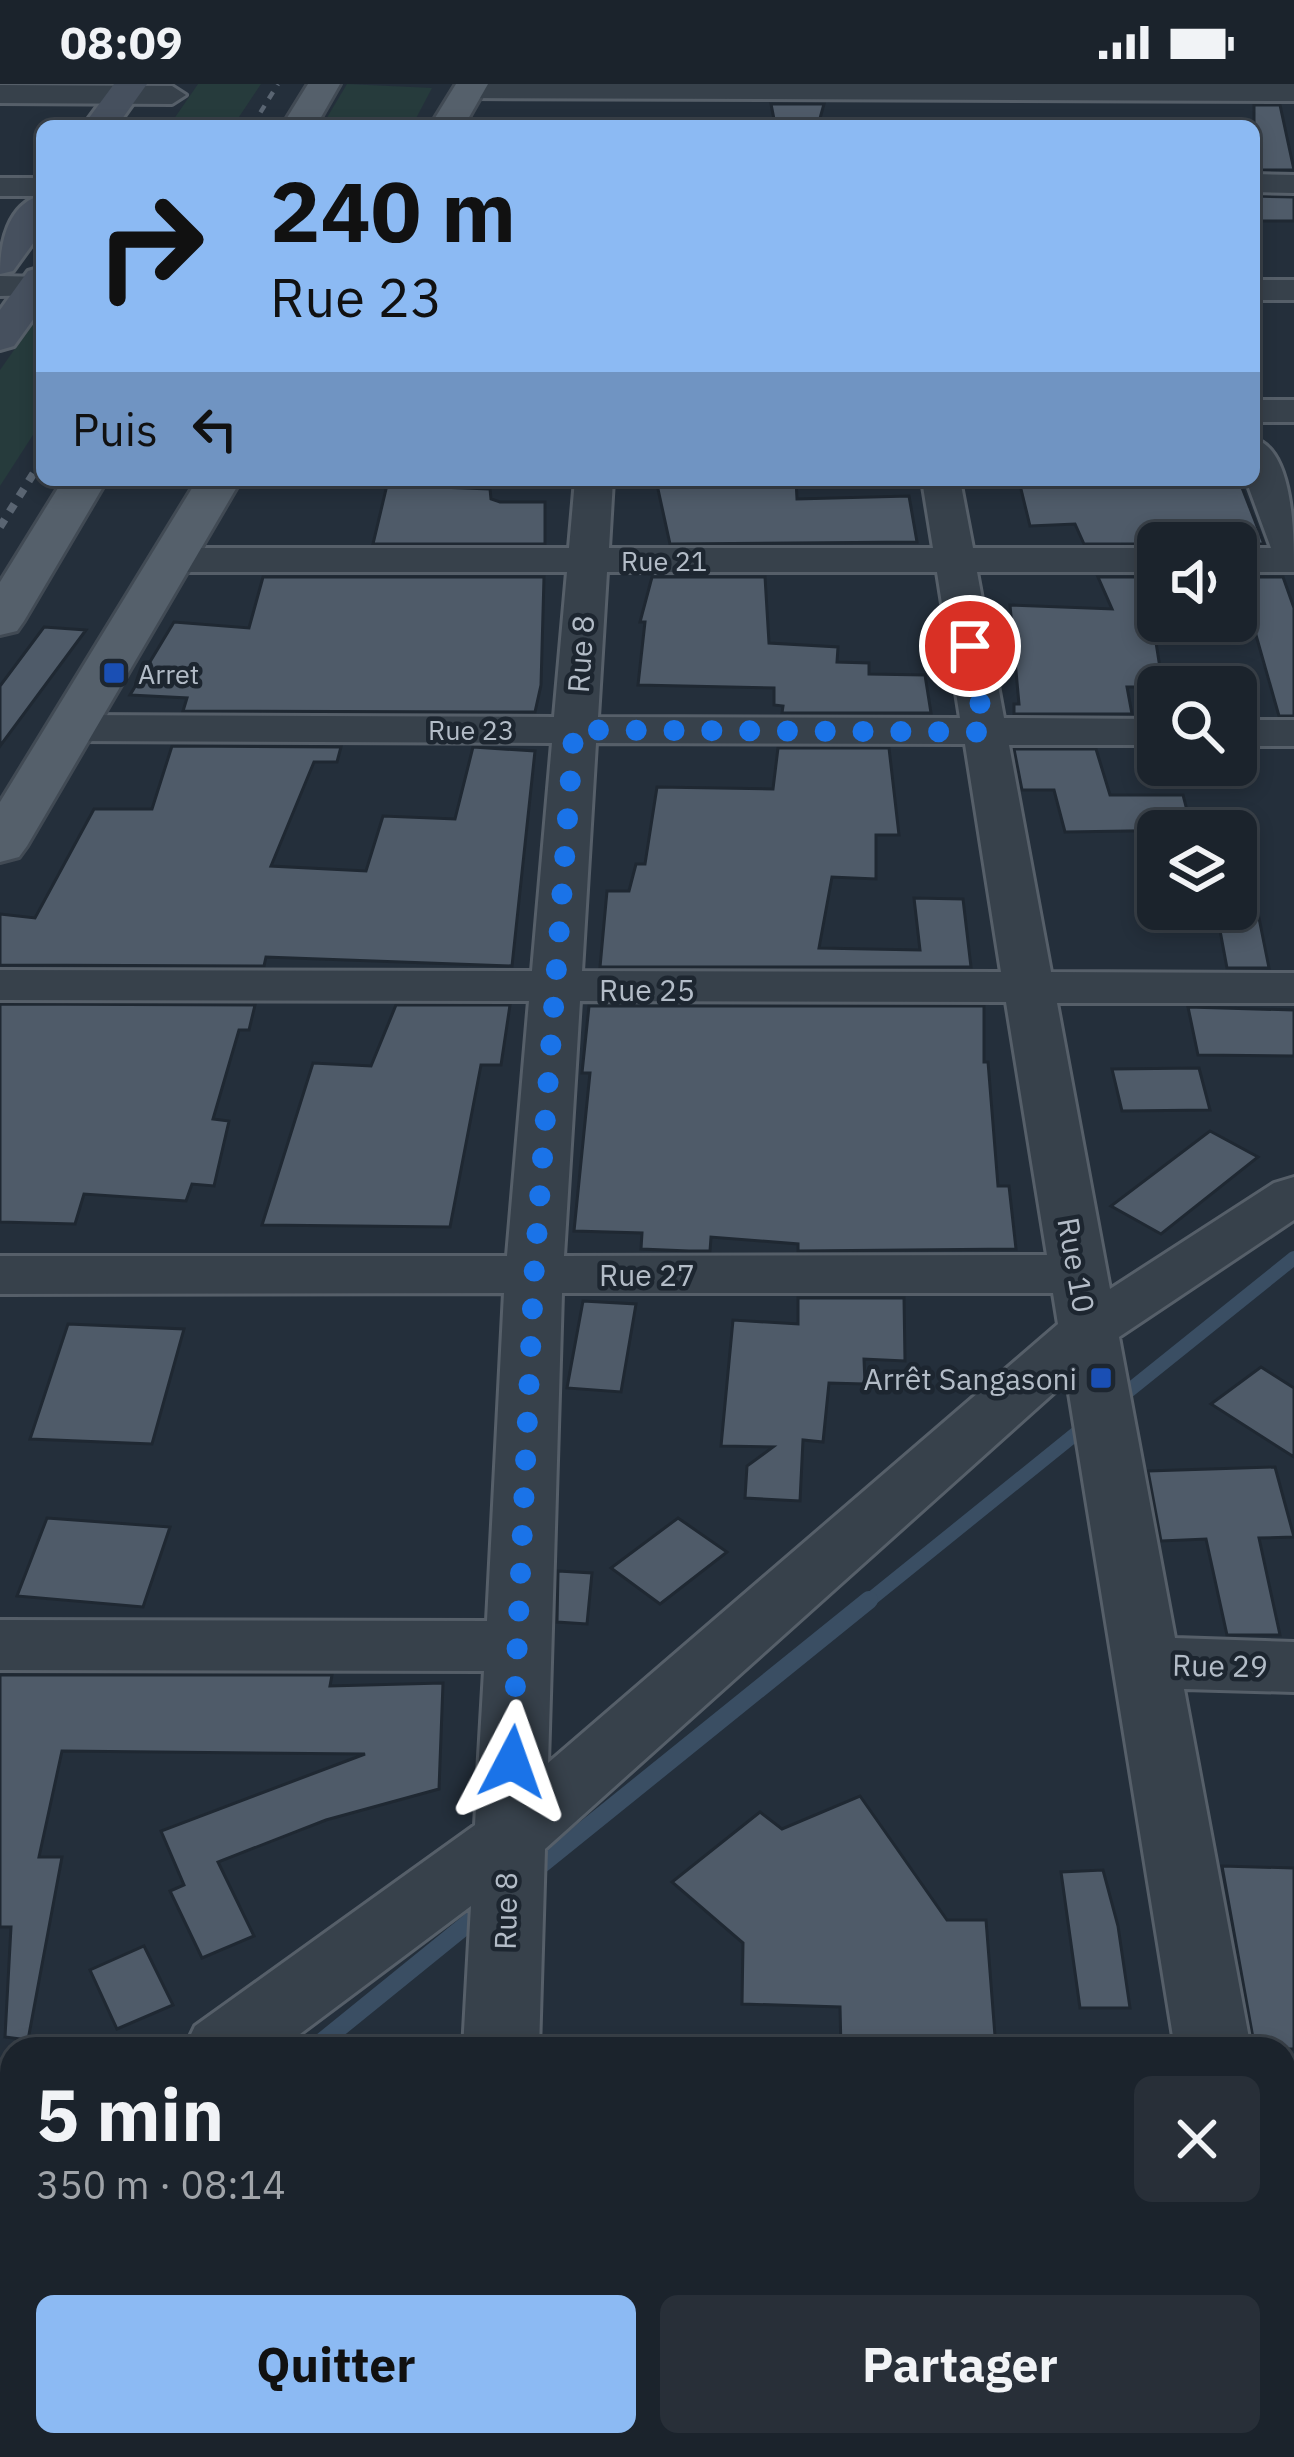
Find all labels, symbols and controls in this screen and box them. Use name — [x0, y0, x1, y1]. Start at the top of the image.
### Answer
text: 08:09 — [60, 13, 183, 71]
text: 240 m — [270, 156, 516, 265]
icon: right — [72, 168, 228, 324]
text: Rue 23 — [270, 262, 442, 332]
icon: left — [182, 396, 248, 462]
text: Puis — [72, 400, 158, 458]
map controls — [1137, 522, 1257, 930]
button: sound — [1137, 522, 1257, 642]
street label: Rue 21 — [621, 543, 707, 578]
pin — [919, 595, 1021, 697]
icon: arrive — [937, 613, 1003, 679]
street label: Rue 8 — [558, 614, 602, 694]
place label: Arret — [138, 656, 199, 691]
marker: Arret — [101, 660, 127, 686]
button: search — [1137, 666, 1257, 786]
street label: Rue 23 — [428, 712, 514, 747]
button: layers — [1137, 810, 1257, 930]
street label: Rue 25 — [599, 970, 695, 1009]
street label: Rue 10 — [1049, 1214, 1105, 1316]
street label: Rue 27 — [599, 1255, 695, 1294]
place label: Arrêt Sangasoni — [864, 1359, 1077, 1398]
marker: Arrêt Sangasoni — [1088, 1365, 1114, 1391]
street label: Rue 29 — [1172, 1645, 1268, 1685]
position arrow — [449, 1699, 575, 1825]
street label: Rue 8 — [485, 1872, 525, 1950]
text: 5 min — [36, 2067, 224, 2161]
button: close — [1134, 2076, 1260, 2202]
text: 350 m · 08:14 — [36, 2159, 286, 2210]
button: Quitter — [36, 2295, 636, 2433]
button: Partager — [660, 2295, 1260, 2433]

